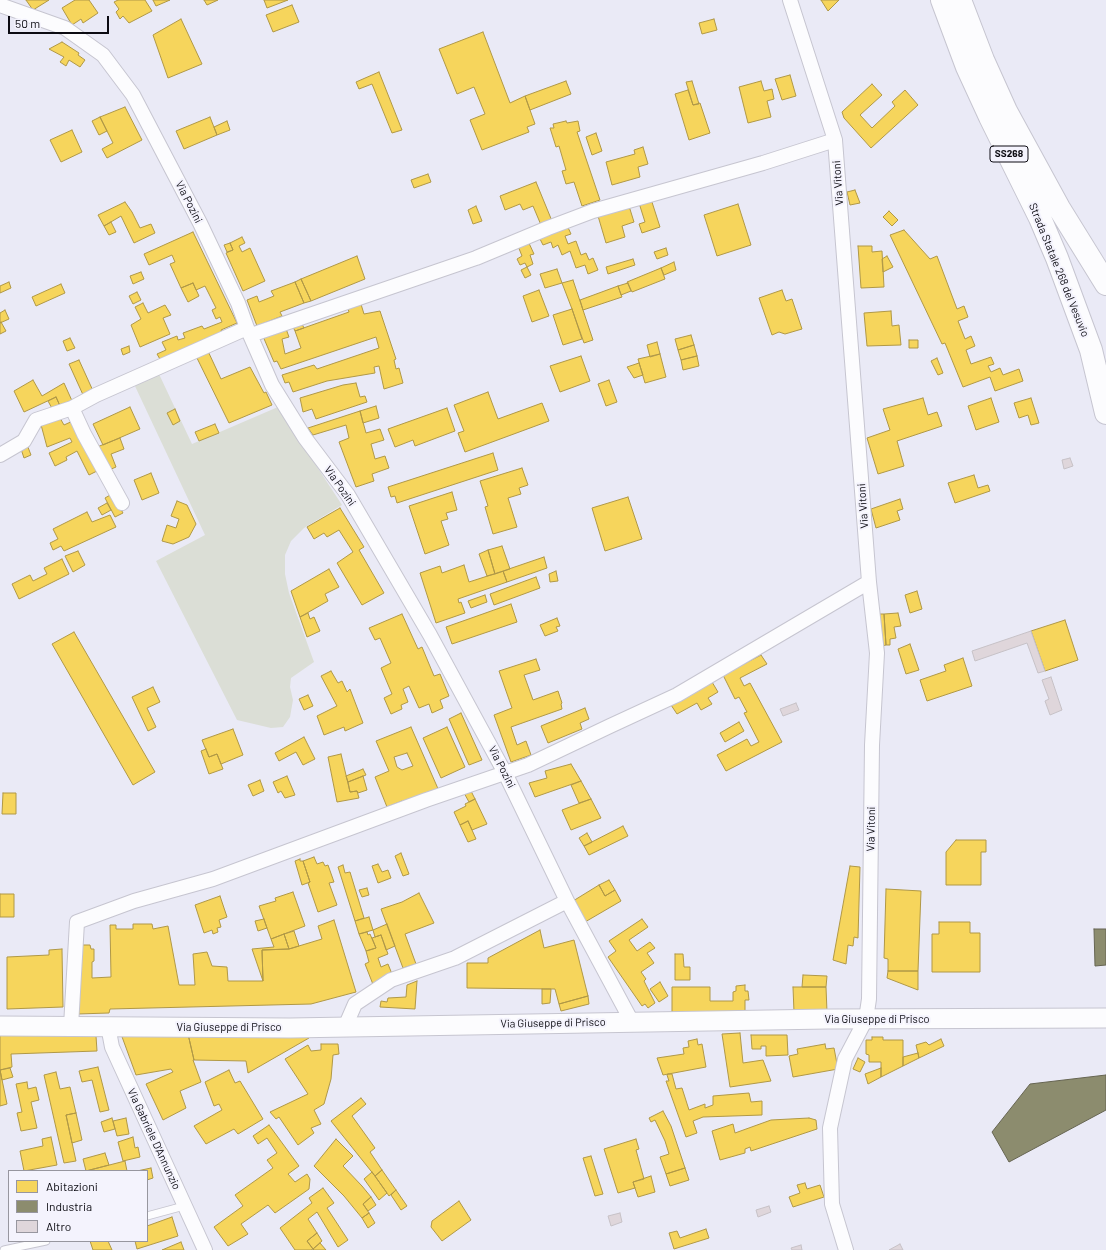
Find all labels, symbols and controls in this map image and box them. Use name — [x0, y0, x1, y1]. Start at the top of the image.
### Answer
scale bar — [10, 8, 111, 34]
text: 50 m — [15, 16, 40, 30]
road number: SS268 — [990, 146, 1028, 162]
street label: Via Vitoni — [830, 160, 846, 206]
street label: Via Pozini — [173, 179, 205, 225]
street label: Strada Statale 268 del Vesuvio — [1026, 201, 1092, 339]
street label: Via Pozini — [321, 463, 359, 509]
street label: Via Vitoni — [855, 483, 871, 529]
street label: Via Pozini — [486, 744, 518, 790]
street label: Via Vitoni — [864, 806, 878, 852]
street label: Via Giuseppe di Prisco — [824, 1012, 930, 1026]
street label: Via Giuseppe di Prisco — [500, 1015, 606, 1031]
street label: Via Giuseppe di Prisco — [176, 1020, 282, 1034]
street label: Via Gabriele D'Annunzio — [125, 1086, 183, 1192]
legend — [8, 1170, 148, 1242]
text: Abitazioni — [46, 1179, 98, 1193]
text: Industria — [46, 1199, 92, 1213]
text: Altro — [46, 1219, 71, 1233]

